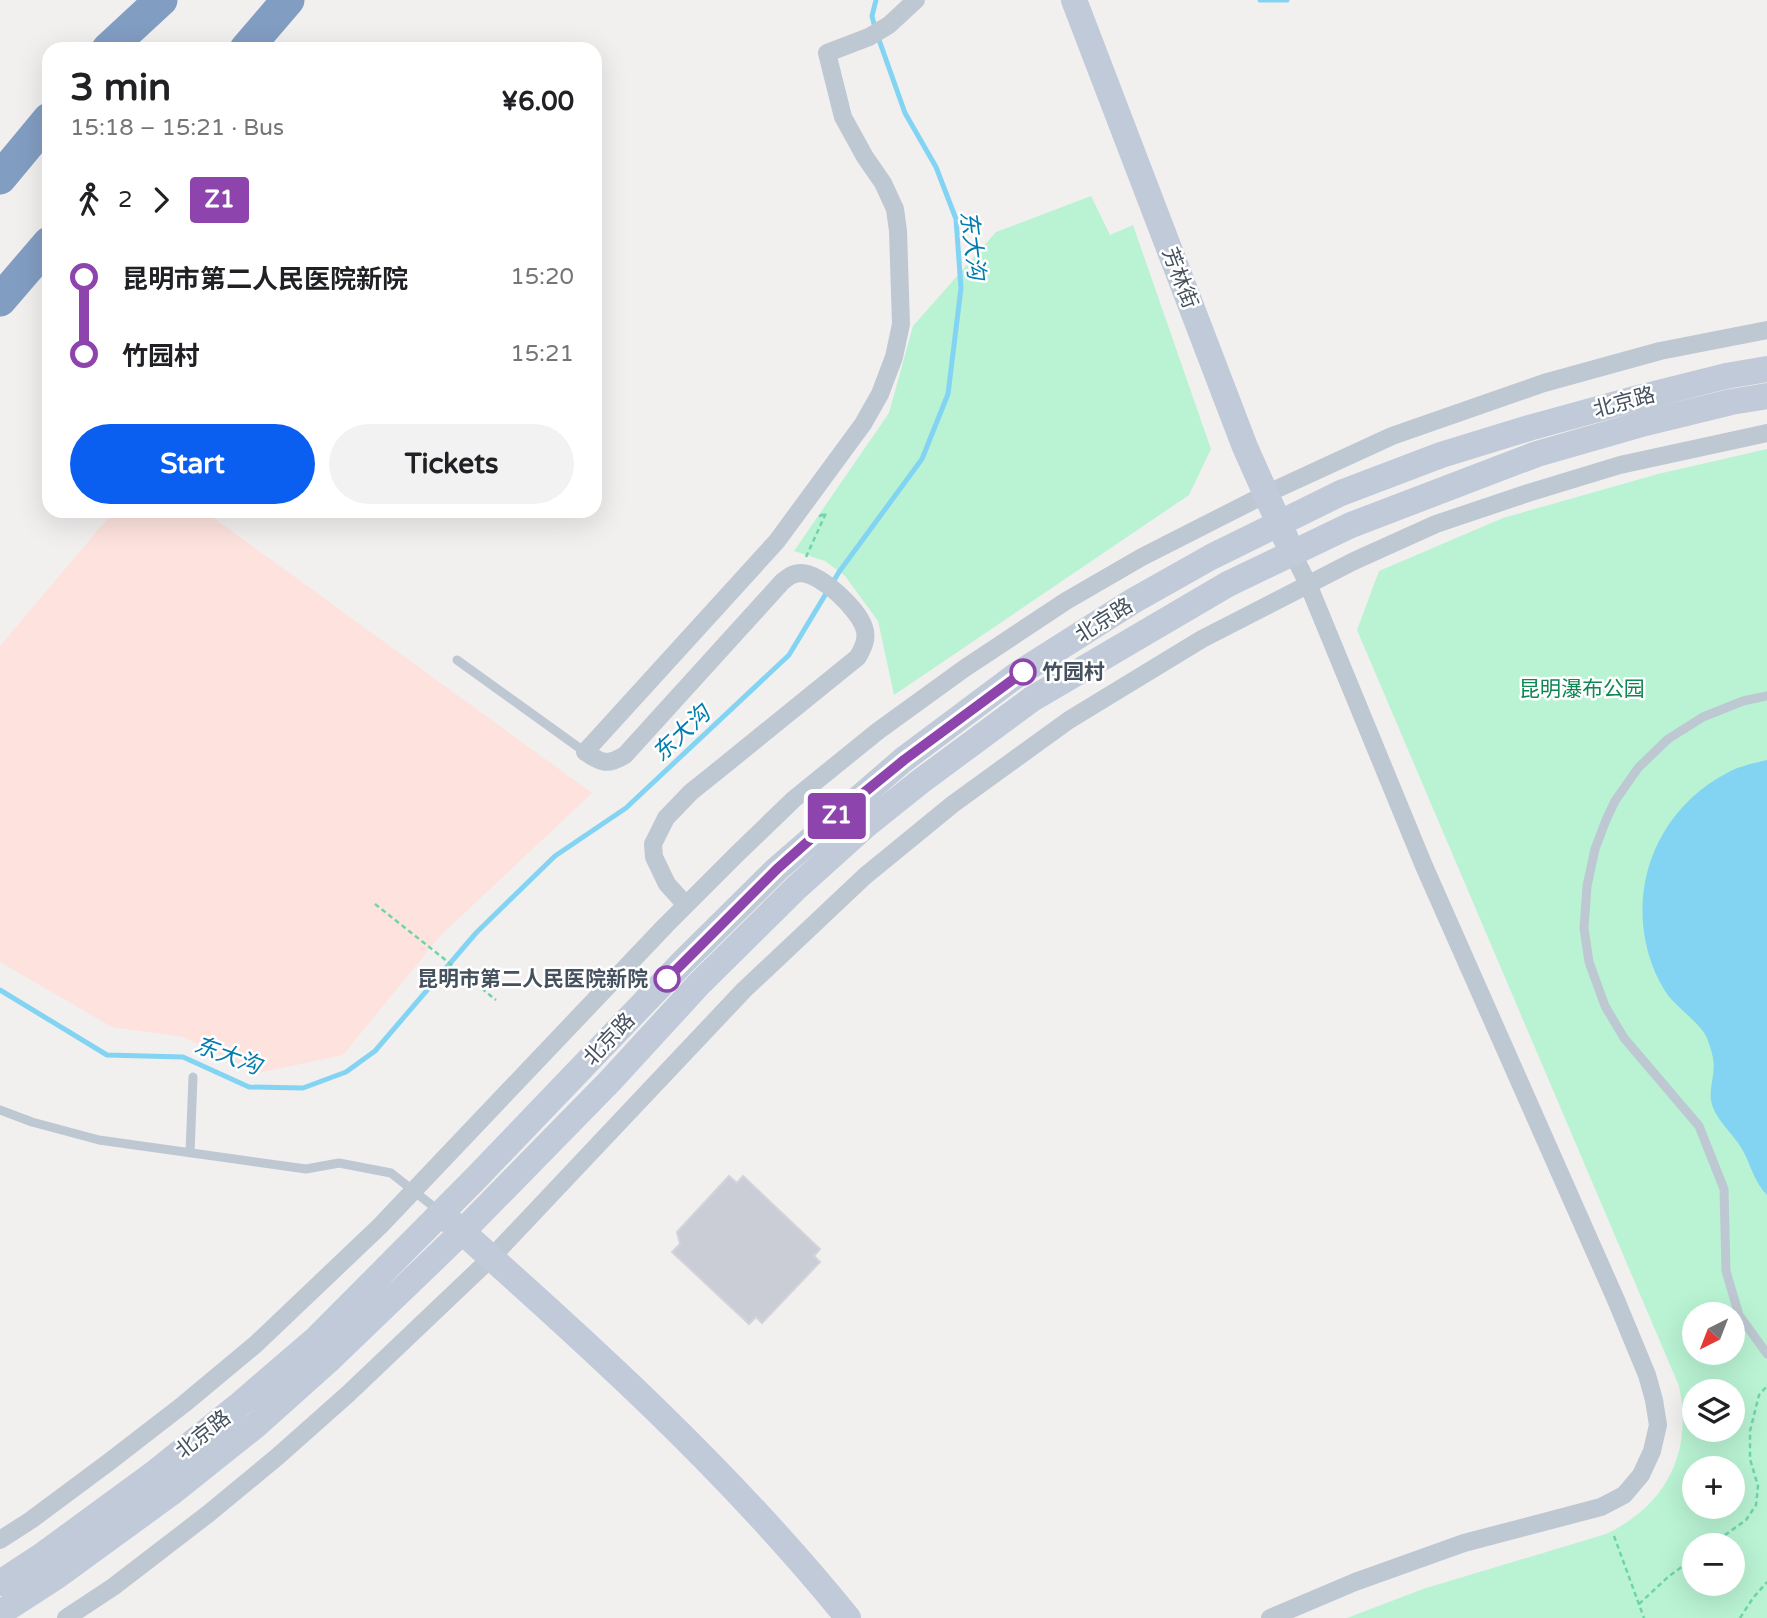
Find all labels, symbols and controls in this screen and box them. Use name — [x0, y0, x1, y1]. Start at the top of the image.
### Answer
text: 3 min — [70, 65, 171, 111]
text: ¥6.00 — [501, 86, 574, 117]
text: 15:18 – 15:21 · Bus — [70, 114, 284, 142]
icon: walk — [70, 181, 108, 219]
icon: forward — [142, 181, 180, 219]
text: Z1 — [204, 185, 235, 214]
text: 2 — [118, 186, 132, 214]
water label: 东大沟 — [954, 209, 990, 284]
street label: 芳林街 — [1157, 244, 1202, 312]
text: 15:20 — [510, 263, 574, 291]
text: 昆明市第二人民医院新院 — [122, 264, 408, 295]
text: 15:21 — [510, 340, 574, 368]
text: 竹园村 — [122, 341, 200, 372]
street label: 北京路 — [1590, 382, 1658, 423]
button: Start — [70, 424, 315, 504]
button: Tickets — [329, 424, 574, 504]
street label: 北京路 — [1071, 593, 1138, 648]
marker: 竹园村 — [1010, 659, 1036, 685]
place label: 竹园村 — [1042, 660, 1105, 685]
park label: 昆明瀑布公园 — [1519, 677, 1645, 702]
water label: 东大沟 — [647, 698, 719, 767]
line badge: Z1 — [806, 793, 868, 839]
text: Z1 — [822, 801, 852, 830]
marker: 昆明市第二人民医院新院 — [654, 966, 680, 992]
place label: 昆明市第二人民医院新院 — [417, 967, 648, 992]
street label: 北京路 — [578, 1008, 640, 1071]
water label: 东大沟 — [190, 1031, 268, 1082]
north arrow — [1682, 1302, 1745, 1365]
map controls — [1682, 1302, 1745, 1596]
button: layers — [1682, 1379, 1745, 1442]
street label: 北京路 — [171, 1405, 236, 1464]
button: + — [1682, 1456, 1745, 1519]
button: − — [1682, 1533, 1745, 1596]

